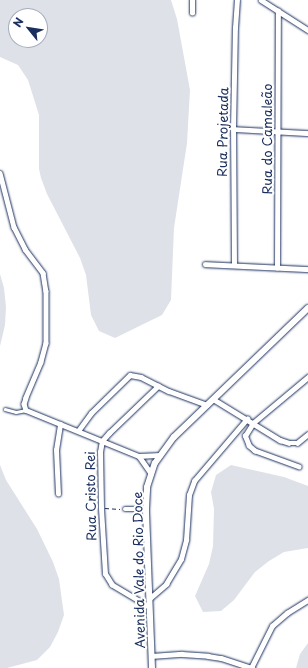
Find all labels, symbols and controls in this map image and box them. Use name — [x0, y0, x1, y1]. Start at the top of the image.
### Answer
north arrow — [8, 8, 48, 48]
text: N — [8, 14, 28, 30]
street label: Rua do Camaleão — [259, 83, 275, 195]
street label: Rua Projetada — [214, 87, 232, 177]
street label: Rua Cristo Rei — [82, 451, 100, 541]
street label: Avenida Vale do Rio Doce — [130, 490, 148, 650]

